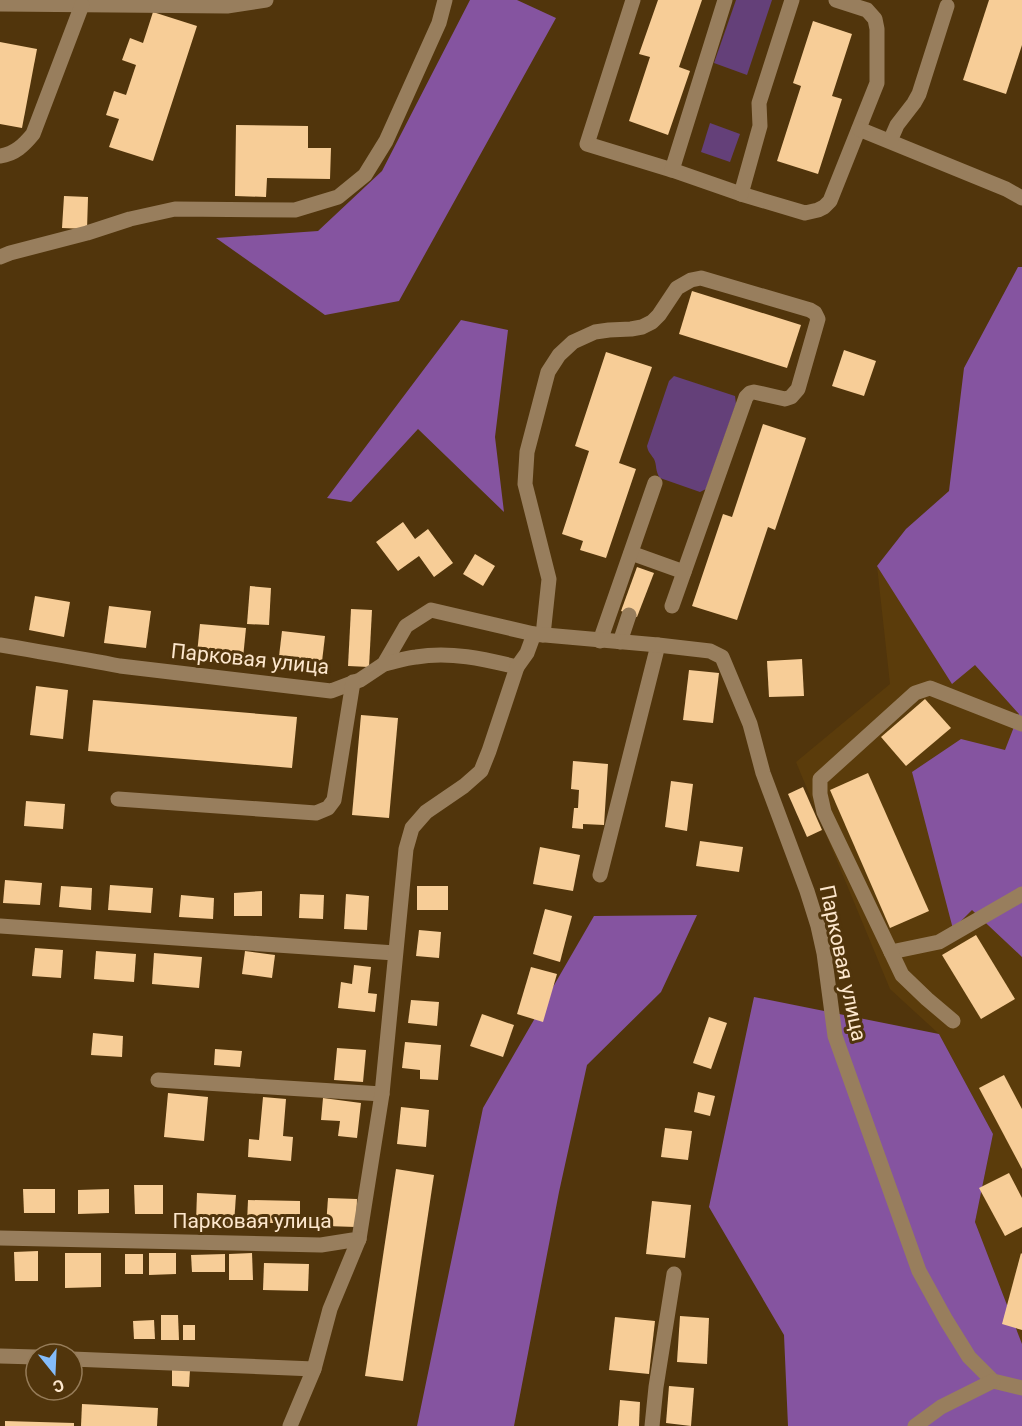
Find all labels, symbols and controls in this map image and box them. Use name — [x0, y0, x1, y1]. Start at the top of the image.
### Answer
street label: Парковая улица — [170, 639, 330, 679]
street label: Парковая улица — [815, 883, 871, 1043]
street label: Парковая улица — [172, 1209, 332, 1233]
north arrow — [24, 1342, 84, 1402]
text: С — [51, 1375, 66, 1396]

